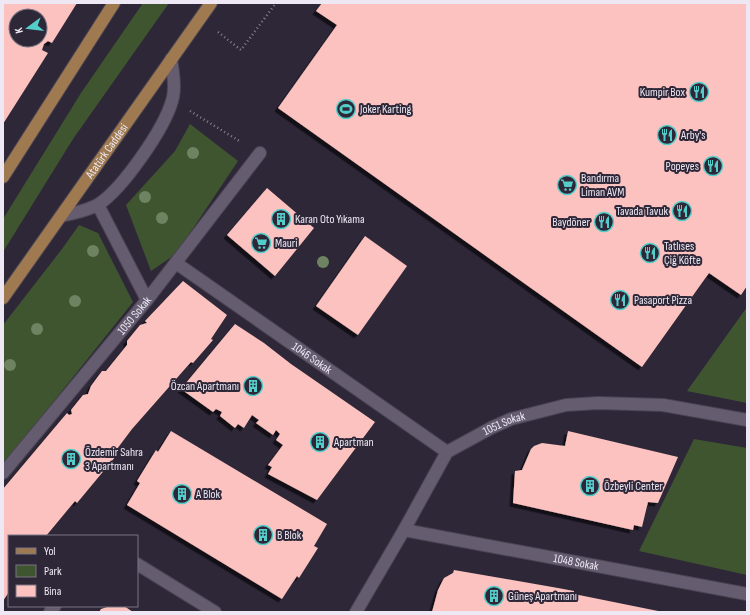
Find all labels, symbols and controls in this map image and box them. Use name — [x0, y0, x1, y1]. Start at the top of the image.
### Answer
north arrow — [8, 8, 48, 48]
text: K — [12, 26, 26, 35]
restaurant icon: Kumpir Box — [688, 81, 710, 103]
place label: Kumpir Box — [640, 85, 685, 100]
sports icon: Joker Karting — [335, 98, 357, 120]
place label: Joker Karting — [359, 102, 412, 117]
street label: Atatürk Caddesi — [82, 121, 131, 182]
restaurant icon: Arby's — [656, 124, 678, 146]
place label: Arby's — [680, 128, 706, 143]
restaurant icon: Popeyes — [702, 155, 724, 177]
place label: Popeyes — [666, 159, 699, 174]
place label: Bandırma Liman AVM — [581, 171, 624, 200]
supermarket icon: Bandırma Liman AVM — [556, 174, 578, 196]
restaurant icon: Tavada Tavuk — [671, 200, 693, 222]
place label: Tavada Tavuk — [616, 204, 668, 219]
building icon: Karan Oto Yıkama — [270, 208, 292, 230]
restaurant icon: Baydöner — [593, 211, 615, 233]
place label: Karan Oto Yıkama — [295, 212, 365, 227]
place label: Baydöner — [552, 215, 591, 230]
supermarket icon: Mauri — [250, 232, 272, 254]
place label: Mauri — [275, 236, 297, 251]
place label: Tatlıses Çiğ Köfte — [664, 239, 701, 268]
restaurant icon: Tatlıses Çiğ Köfte — [639, 242, 661, 264]
restaurant icon: Pasaport Pizza — [609, 289, 631, 311]
street label: 1050 Sokak — [114, 293, 155, 338]
place label: Pasaport Pizza — [634, 293, 692, 308]
street label: 1046 Sokak — [289, 339, 336, 377]
building icon: Özcan Apartmanı — [242, 375, 264, 397]
place label: Özcan Apartmanı — [171, 379, 239, 394]
street label: 1051 Sokak — [480, 408, 527, 439]
building icon: Apartman — [309, 431, 331, 453]
place label: Apartman — [333, 435, 374, 450]
place label: Özdemir Sahra 3 Apartmanı — [85, 445, 143, 474]
building icon: Özdemir Sahra 3 Apartmanı — [60, 448, 82, 470]
building icon: Özbeyli Center — [579, 475, 601, 497]
place label: Özbeyli Center — [604, 479, 663, 494]
building icon: A Blok — [171, 483, 193, 505]
place label: A Blok — [195, 487, 221, 502]
building icon: B Blok — [252, 524, 274, 546]
place label: B Blok — [277, 528, 302, 543]
legend — [8, 535, 138, 607]
text: Yol — [44, 544, 56, 559]
street label: 1048 Sokak — [552, 551, 600, 574]
text: Park — [44, 564, 62, 579]
text: Bina — [44, 584, 62, 599]
building icon: Güneş Apartmanı — [483, 585, 505, 607]
place label: Güneş Apartmanı — [508, 589, 577, 604]

